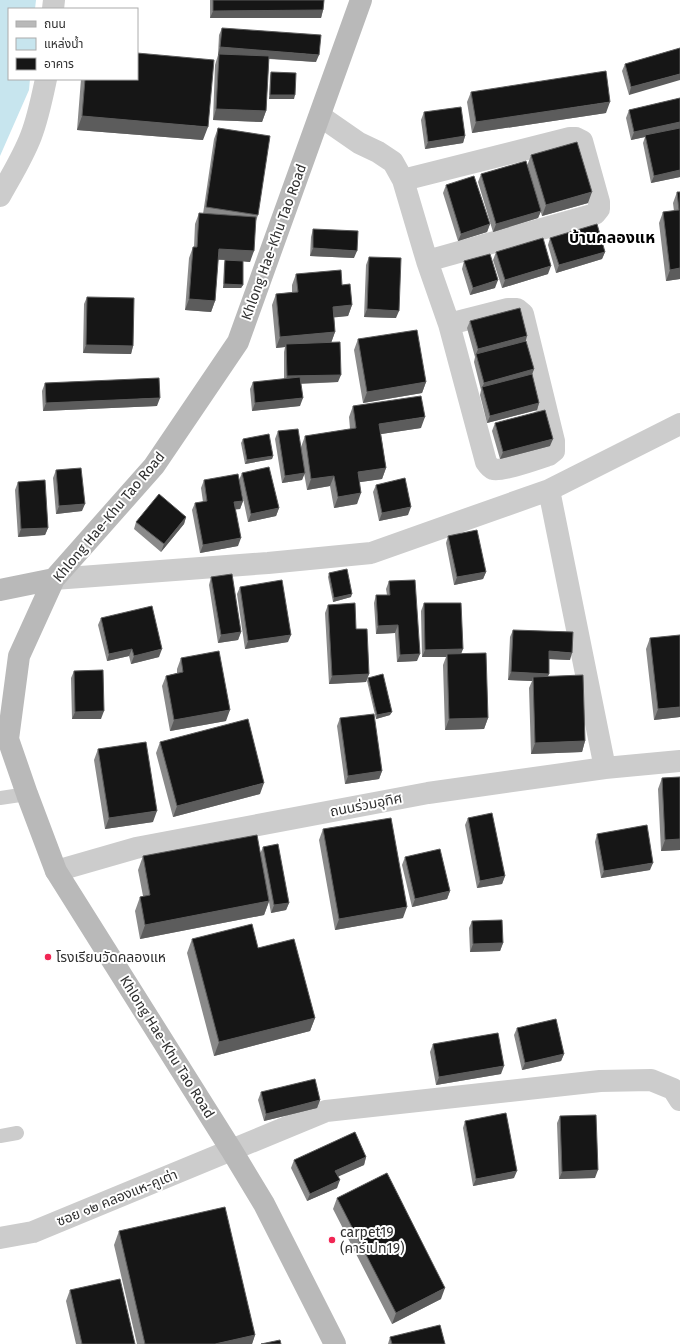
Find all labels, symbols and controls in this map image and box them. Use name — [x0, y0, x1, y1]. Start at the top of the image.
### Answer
legend — [8, 8, 138, 80]
text: ถนน — [44, 17, 66, 31]
text: แหล่งน้ำ — [44, 35, 83, 51]
text: อาคาร — [44, 57, 74, 71]
street label: Khlong Hae-Khu Tao Road — [238, 162, 310, 322]
district label: บ้านคลองแห — [569, 228, 655, 247]
street label: Khlong Hae-Khu Tao Road — [49, 448, 169, 586]
street label: ถนนร่วมอุทิศ — [328, 790, 404, 820]
place label: โรงเรียนวัดคลองแห — [56, 949, 166, 966]
marker: โรงเรียนวัดคลองแห — [43, 952, 53, 962]
street label: Khlong Hae-Khu Tao Road — [116, 973, 218, 1121]
street label: ซอย ๑๒ คลองแห-คูเต่า — [54, 1166, 180, 1230]
place label: carpet19 (คาร์เปท19) — [340, 1224, 405, 1257]
marker: carpet19 (คาร์เปท19) — [327, 1235, 337, 1245]

